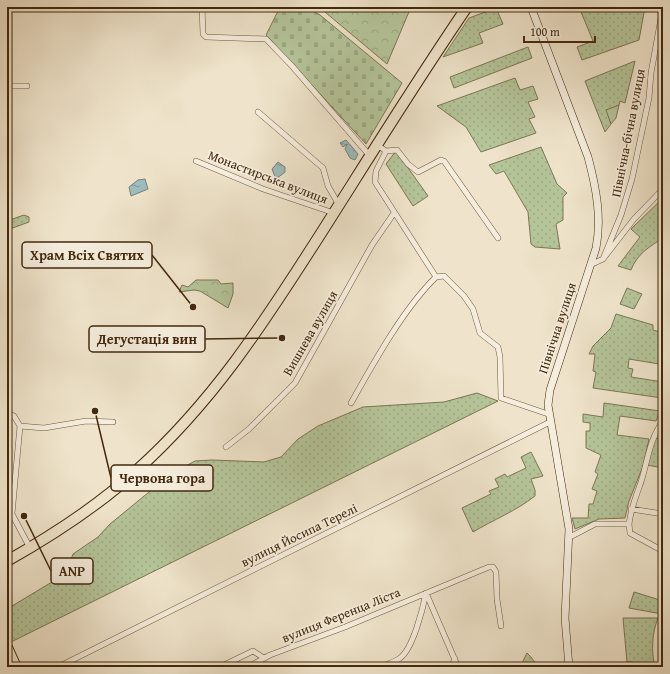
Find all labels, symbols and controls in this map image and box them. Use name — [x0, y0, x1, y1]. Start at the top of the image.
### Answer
scale bar — [524, 18, 595, 44]
text: 100 m — [530, 23, 560, 40]
street label: Північна-бічна вулиця — [606, 67, 650, 199]
street label: Монастирська вулиця — [205, 145, 331, 209]
callout: Храм Всіх Святих — [22, 242, 152, 268]
text: Храм Всіх Святих — [30, 245, 145, 265]
street label: Північна вулиця — [533, 280, 581, 376]
street label: Вишнева вулиця — [278, 286, 342, 379]
callout: Дегустація вин — [89, 326, 205, 352]
text: Дегустація вин — [96, 329, 197, 349]
callout: Червона гора — [111, 465, 213, 491]
text: Червона гора — [119, 468, 206, 488]
street label: вулиця Йосипа Терелі — [238, 498, 361, 571]
callout: ANP — [51, 558, 93, 584]
text: ANP — [59, 561, 85, 581]
street label: вулиця Ференца Ліста — [279, 582, 404, 647]

